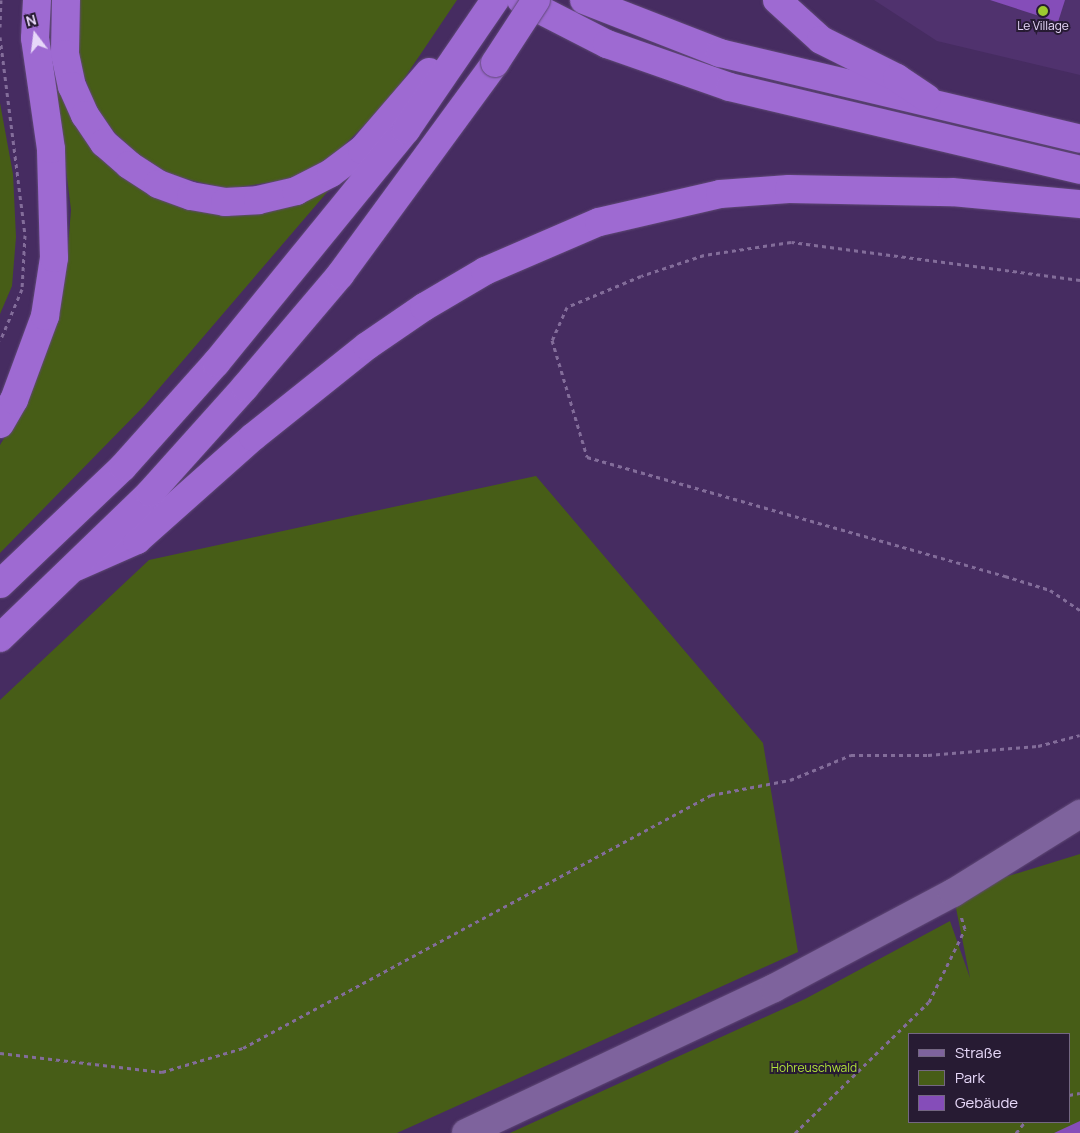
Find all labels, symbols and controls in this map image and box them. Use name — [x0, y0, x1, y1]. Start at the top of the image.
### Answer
marker: Le Village — [1037, 5, 1049, 17]
north arrow — [10, 10, 60, 60]
text: N — [24, 10, 38, 31]
place label: Le Village — [1017, 19, 1069, 33]
legend — [908, 1033, 1070, 1123]
text: Straße — [955, 1042, 1001, 1063]
park label: Hohreuschwald — [771, 1061, 857, 1075]
text: Park — [955, 1067, 985, 1088]
text: Gebäude — [955, 1092, 1018, 1113]

